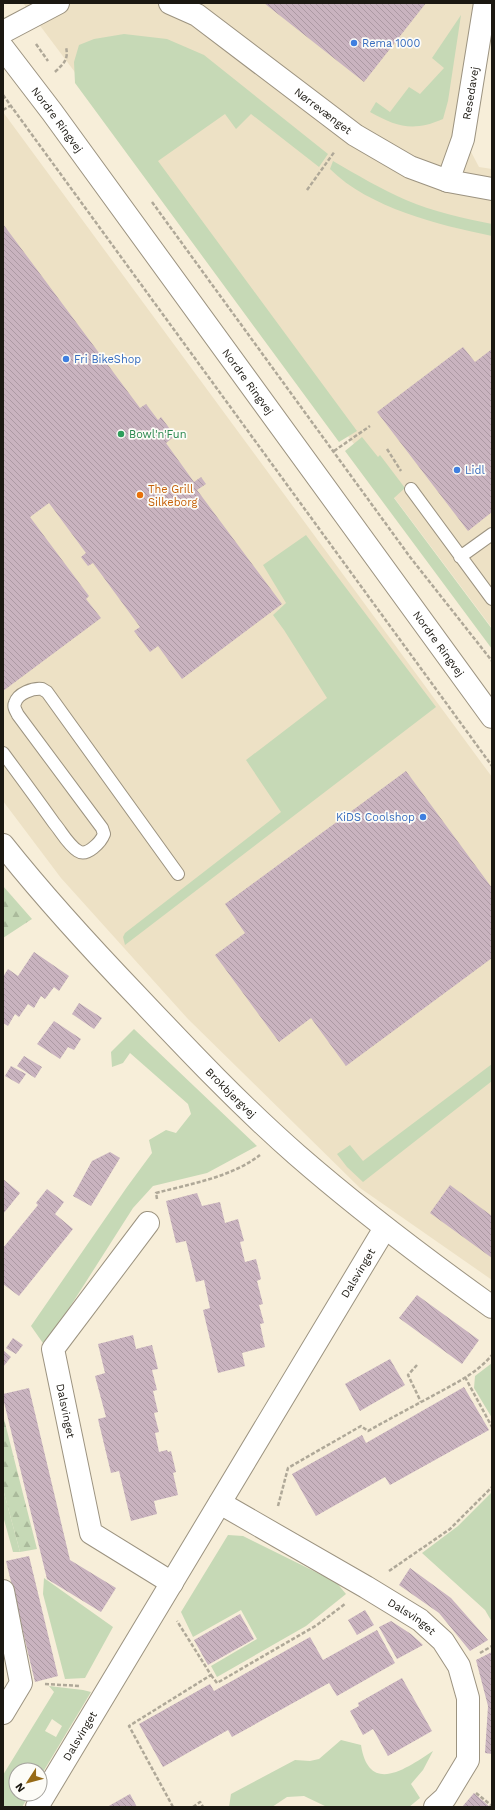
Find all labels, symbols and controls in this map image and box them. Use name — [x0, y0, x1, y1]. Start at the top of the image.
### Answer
place label: Rema 1000 — [362, 37, 420, 50]
marker: Rema 1000 — [349, 38, 359, 48]
street label: Resedavej — [460, 66, 482, 121]
street label: Nordre Ringvej — [28, 85, 85, 155]
street label: Nørrevænget — [292, 85, 354, 137]
street label: Nordre Ringvej — [219, 346, 276, 417]
place label: Fri BikeShop — [74, 353, 141, 366]
marker: Fri BikeShop — [61, 354, 71, 364]
place label: Bowl'n'Fun — [129, 428, 186, 441]
marker: Bowl'n'Fun — [116, 429, 126, 439]
place label: Lidl — [465, 464, 485, 477]
marker: Lidl — [452, 465, 462, 475]
place label: The Grill Silkeborg — [148, 483, 197, 509]
marker: The Grill Silkeborg — [135, 490, 145, 500]
street label: Nordre Ringvej — [410, 609, 467, 679]
place label: KiDS Coolshop — [336, 811, 415, 824]
marker: KiDS Coolshop — [418, 812, 428, 822]
street label: Brokbjergvej — [203, 1066, 259, 1121]
street label: Dalsvinget — [339, 1246, 378, 1300]
street label: Dalsvinget — [53, 1383, 77, 1440]
street label: Dalsvinget — [385, 1596, 438, 1638]
street label: Dalsvinget — [60, 1709, 100, 1763]
north arrow — [8, 1762, 48, 1802]
text: N — [13, 1780, 28, 1795]

